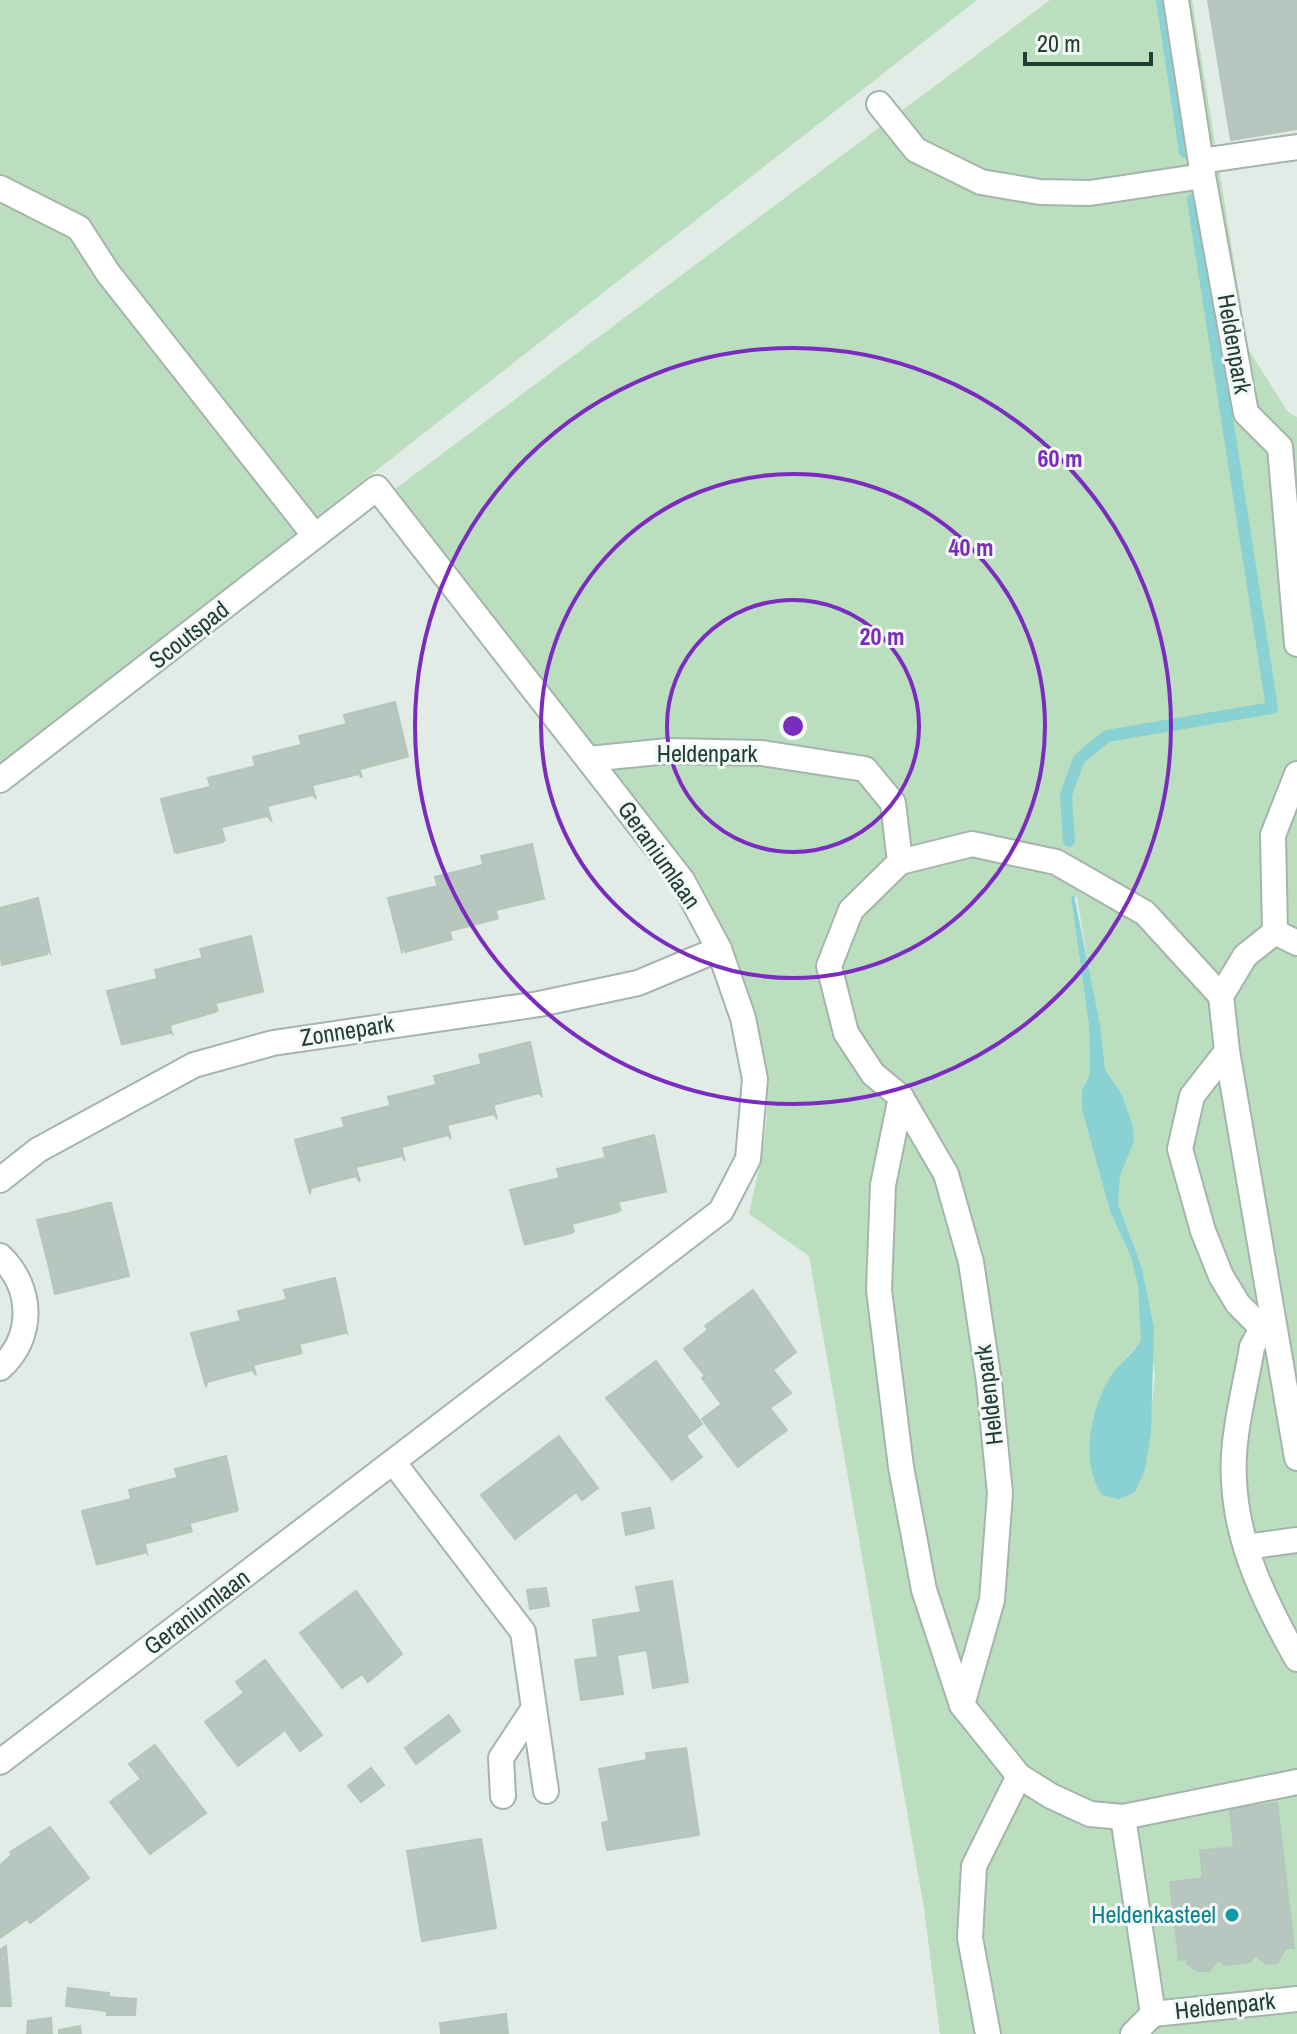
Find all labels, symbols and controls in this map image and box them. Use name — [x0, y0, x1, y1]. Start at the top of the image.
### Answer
scale bar — [1025, 16, 1151, 66]
text: 20 m — [1037, 27, 1081, 59]
street label: Heldenpark — [1210, 291, 1260, 396]
text: 60 m — [1038, 442, 1082, 474]
text: 40 m — [949, 531, 993, 563]
street label: Scoutspad — [142, 593, 235, 675]
text: 20 m — [860, 620, 904, 652]
centre of rings — [779, 712, 807, 740]
street label: Heldenpark — [657, 737, 757, 769]
street label: Geraniumlaan — [611, 794, 709, 915]
street label: Zonnepark — [298, 1007, 396, 1053]
street label: Heldenpark — [966, 1343, 1010, 1447]
street label: Geraniumlaan — [137, 1561, 256, 1662]
place label: Heldenkasteel — [1091, 1898, 1216, 1930]
marker: Heldenkasteel — [1223, 1906, 1241, 1924]
street label: Heldenpark — [1173, 1984, 1277, 2026]

